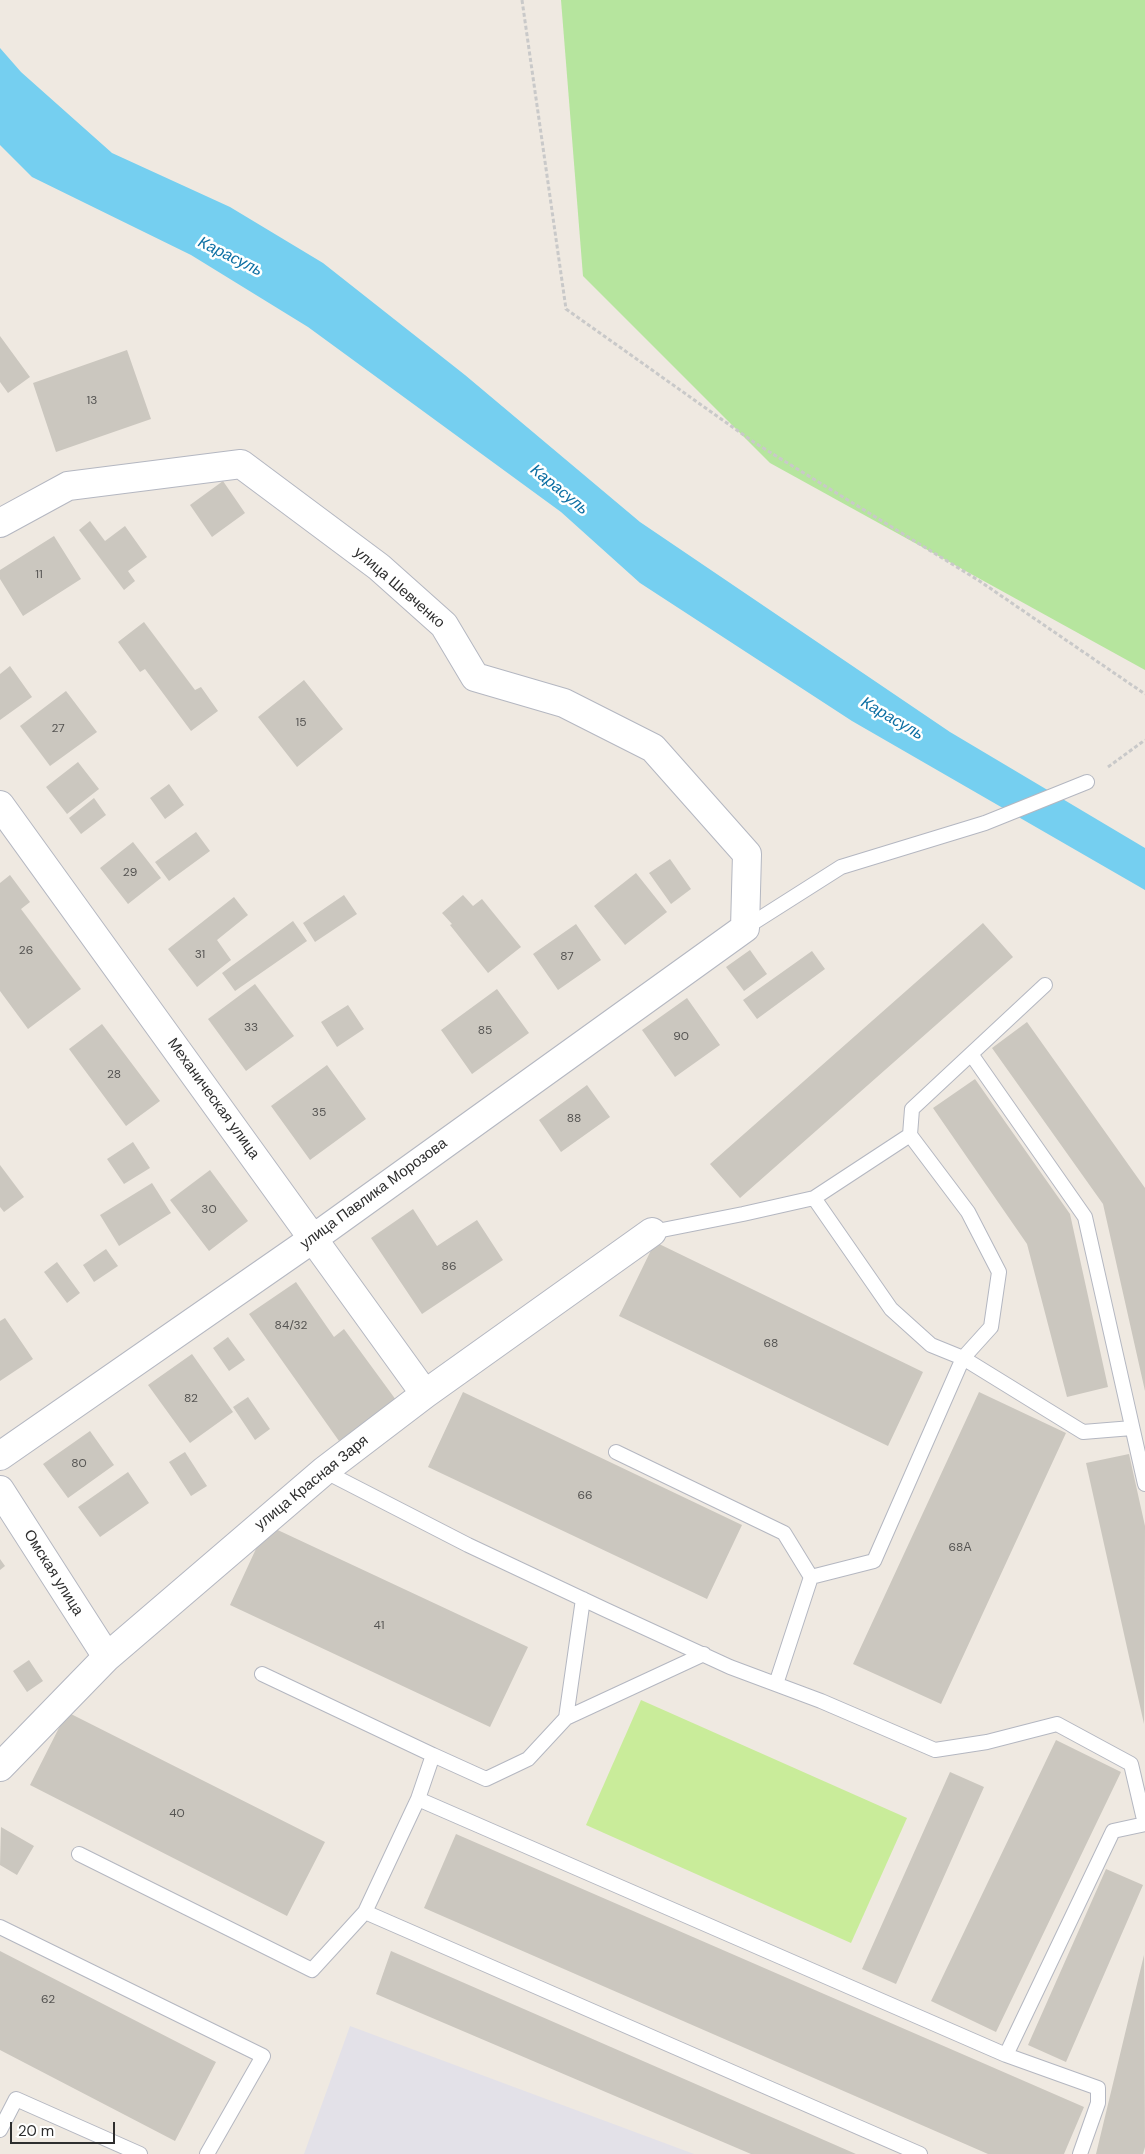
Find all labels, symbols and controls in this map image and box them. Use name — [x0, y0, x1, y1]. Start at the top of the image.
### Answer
water label: Карасуль — [195, 233, 265, 281]
house number: 13 — [87, 394, 97, 408]
water label: Карасуль — [526, 461, 592, 519]
street label: улица Шевченко — [350, 544, 448, 632]
house number: 11 — [35, 568, 43, 582]
water label: Карасуль — [857, 693, 927, 745]
house number: 15 — [295, 716, 307, 730]
house number: 27 — [51, 722, 65, 736]
house number: 29 — [123, 866, 137, 880]
house number: 26 — [19, 944, 33, 958]
house number: 31 — [195, 948, 205, 962]
house number: 87 — [560, 950, 574, 964]
house number: 33 — [244, 1021, 258, 1035]
house number: 85 — [478, 1024, 492, 1038]
house number: 90 — [673, 1030, 689, 1044]
street label: Механическая улица — [163, 1035, 263, 1163]
house number: 28 — [107, 1068, 121, 1082]
house number: 35 — [312, 1106, 326, 1120]
house number: 88 — [567, 1112, 581, 1126]
street label: улица Павлика Морозова — [297, 1135, 451, 1253]
house number: 30 — [201, 1203, 217, 1217]
house number: 86 — [442, 1260, 456, 1274]
house number: 84/32 — [275, 1319, 307, 1333]
house number: 68 — [764, 1337, 778, 1351]
house number: 82 — [184, 1392, 198, 1406]
street label: улица Красная Заря — [252, 1432, 372, 1534]
house number: 80 — [71, 1457, 87, 1471]
house number: 66 — [577, 1489, 593, 1503]
street label: Омская улица — [19, 1527, 87, 1619]
house number: 68А — [949, 1541, 971, 1555]
house number: 41 — [373, 1619, 385, 1633]
house number: 40 — [169, 1807, 185, 1821]
house number: 62 — [41, 1993, 55, 2007]
scale bar — [12, 2112, 118, 2144]
text: 20 m — [18, 2121, 54, 2141]

